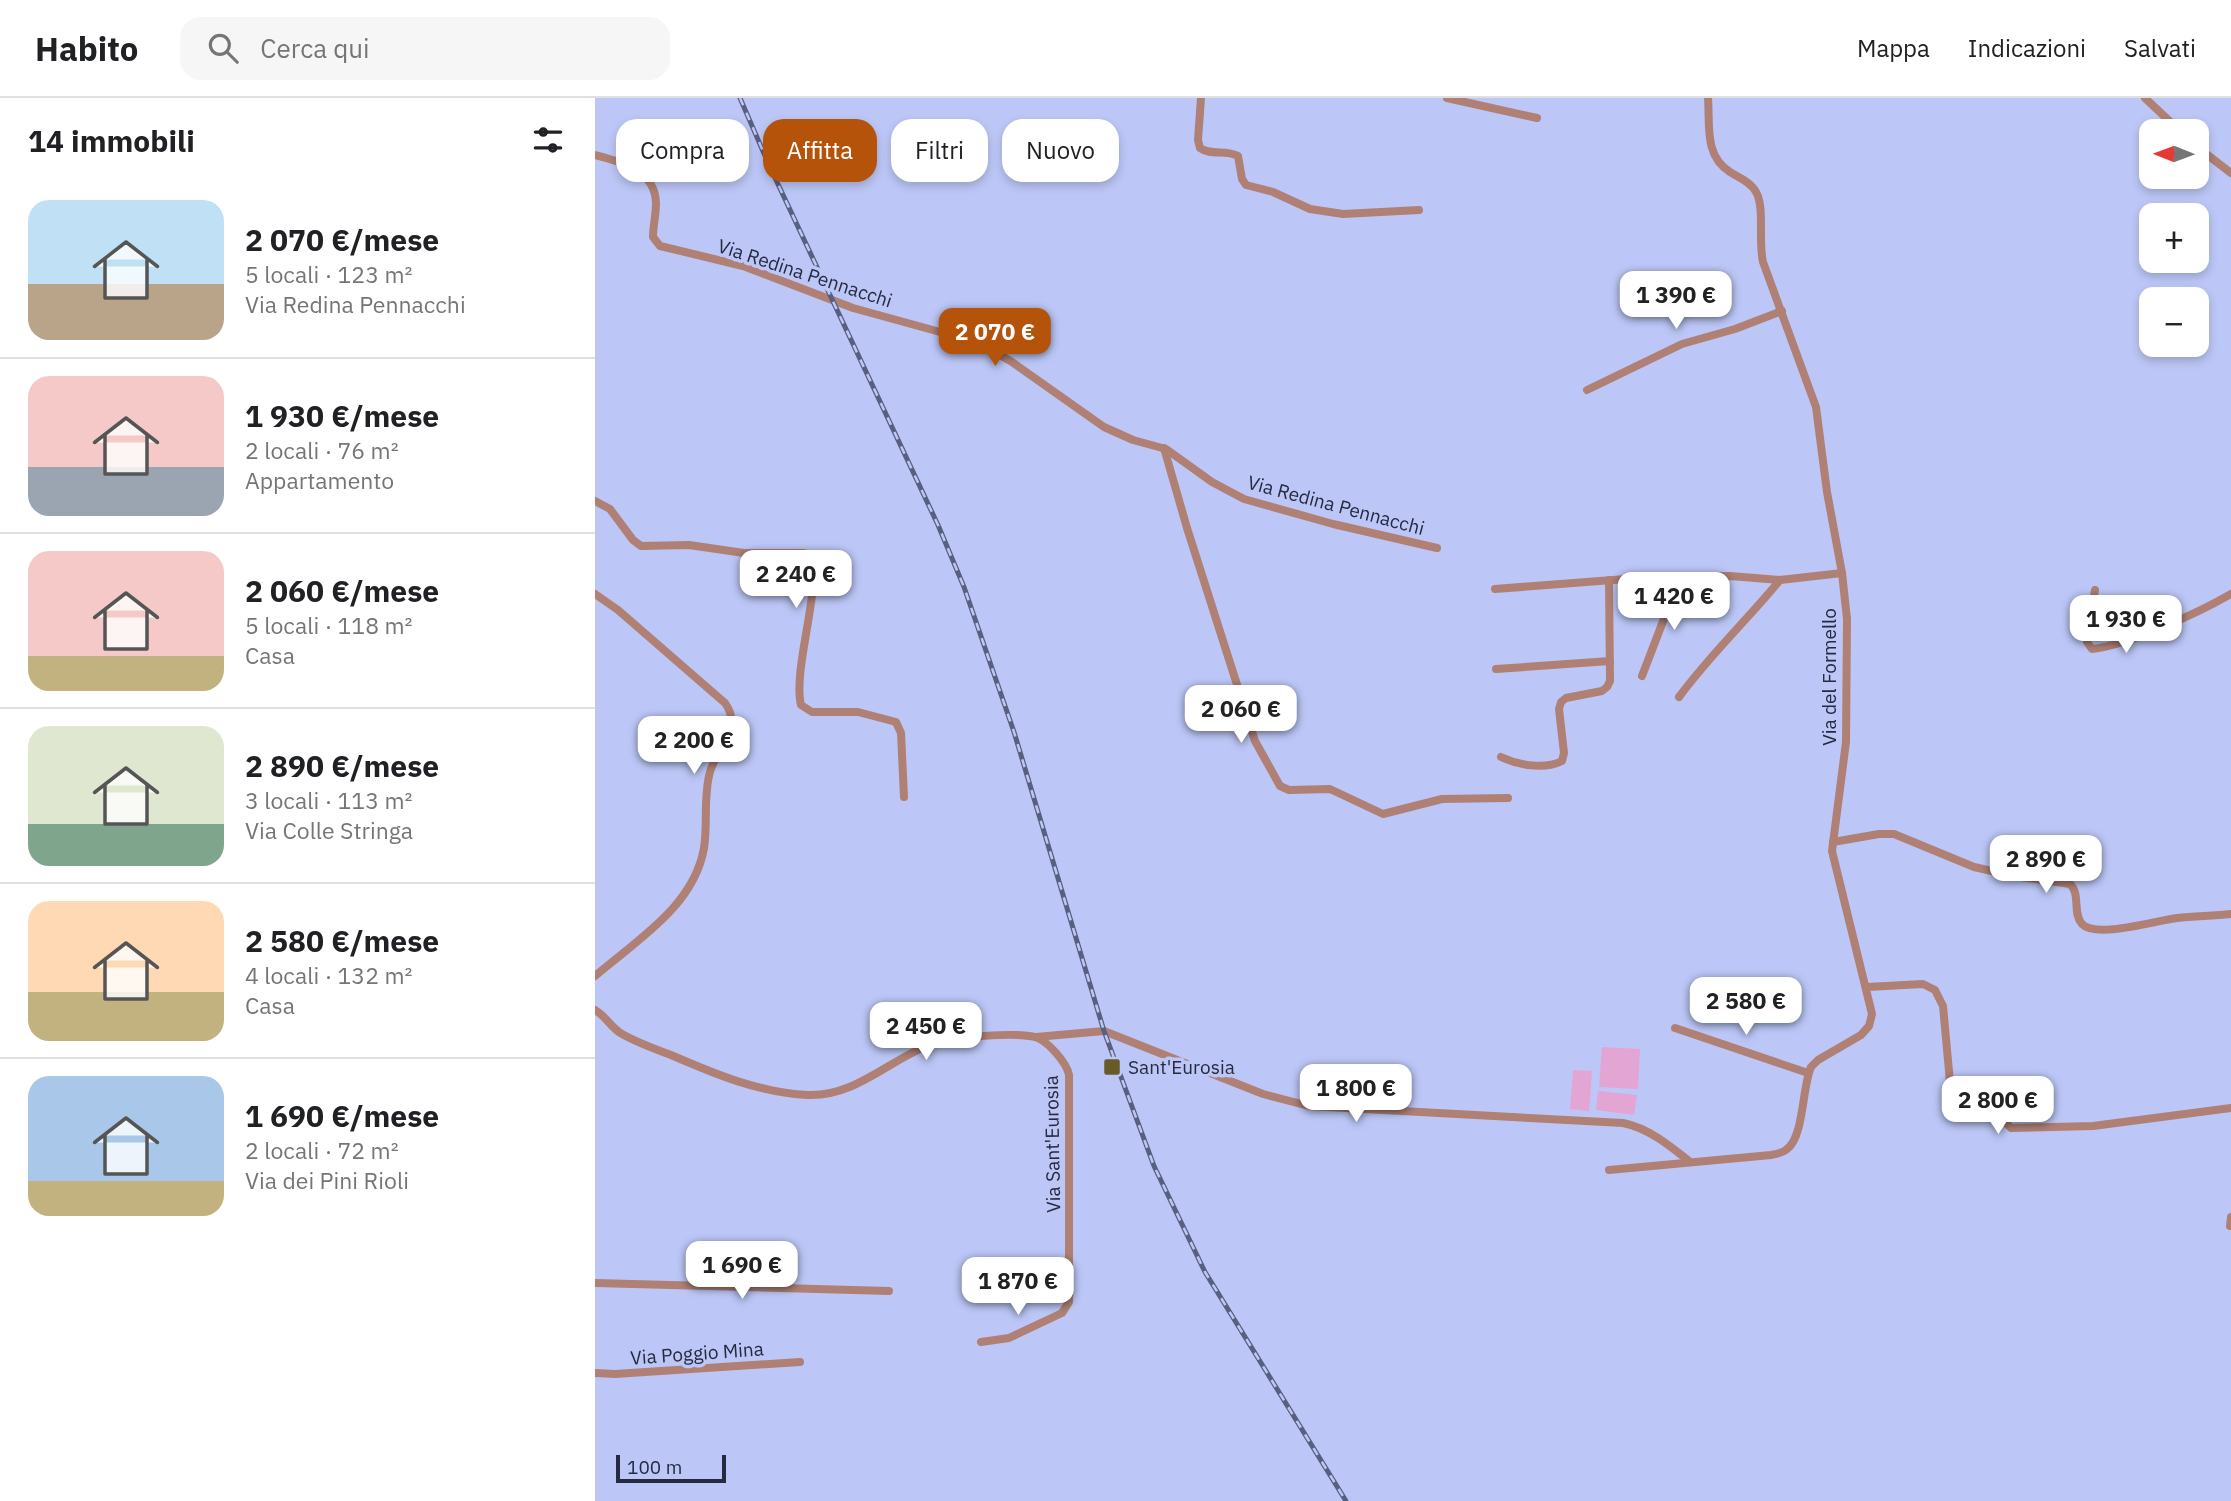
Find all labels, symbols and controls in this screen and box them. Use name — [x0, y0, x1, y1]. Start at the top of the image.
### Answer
search box — [180, 17, 670, 80]
text: Habito — [35, 27, 138, 70]
icon: search — [204, 29, 242, 67]
text: Cerca qui — [260, 31, 370, 65]
text: Mappa — [1857, 32, 1930, 64]
text: Indicazioni — [1968, 32, 2086, 64]
text: Salvati — [2124, 32, 2196, 64]
chip: Compra — [616, 119, 749, 182]
chip: Affitta — [763, 119, 877, 182]
chip: Filtri — [891, 119, 988, 182]
chip: Nuovo — [1002, 119, 1119, 182]
north arrow — [2139, 119, 2209, 189]
map controls — [2139, 119, 2209, 357]
text: 14 immobili — [28, 121, 195, 160]
icon: filters — [529, 121, 567, 159]
button: + — [2139, 203, 2209, 273]
text: 2 070 €/mese — [245, 220, 439, 259]
icon: home — [84, 228, 168, 312]
street label: Via Redina Pennacchi — [715, 233, 895, 313]
text: 5 locali · 123 m² — [245, 259, 412, 289]
pin: 1 390 € — [1611, 272, 1741, 331]
text: 1 390 € — [1636, 279, 1716, 309]
button: − — [2139, 287, 2209, 357]
text: Via Redina Pennacchi — [245, 289, 466, 319]
pin: 2 070 € — [930, 308, 1060, 368]
text: 2 070 € — [955, 316, 1035, 346]
text: 1 930 €/mese — [245, 396, 439, 435]
icon: home — [84, 404, 168, 488]
text: 2 locali · 76 m² — [245, 435, 399, 465]
text: Appartamento — [245, 465, 394, 495]
street label: Via Redina Pennacchi — [1245, 470, 1427, 540]
pin: 2 240 € — [731, 550, 861, 610]
text: 2 240 € — [756, 558, 836, 588]
text: 2 060 €/mese — [245, 571, 439, 610]
pin: 1 420 € — [1609, 573, 1739, 632]
icon: home — [84, 579, 168, 663]
text: 1 420 € — [1634, 580, 1714, 610]
pin: 1 930 € — [2061, 596, 2191, 655]
text: 1 930 € — [2086, 603, 2166, 633]
street label: Via del Formello — [1817, 608, 1841, 746]
text: 5 locali · 118 m² — [245, 610, 412, 640]
text: Casa — [245, 640, 295, 670]
pin: 2 060 € — [1176, 686, 1306, 745]
text: 2 060 € — [1201, 693, 1281, 723]
pin: 2 200 € — [629, 716, 759, 776]
text: 2 200 € — [654, 724, 734, 754]
text: 2 890 €/mese — [245, 746, 439, 785]
icon: home — [84, 754, 168, 838]
text: 3 locali · 113 m² — [245, 785, 412, 815]
text: Via Colle Stringa — [245, 815, 413, 845]
pin: 2 890 € — [1981, 836, 2111, 895]
text: 2 890 € — [2006, 843, 2086, 873]
text: 2 580 €/mese — [245, 921, 439, 960]
icon: home — [84, 929, 168, 1013]
text: 4 locali · 132 m² — [245, 960, 412, 990]
pin: 2 580 € — [1681, 978, 1811, 1037]
text: 2 580 € — [1706, 985, 1786, 1015]
text: Casa — [245, 990, 295, 1020]
pin: 2 450 € — [861, 1002, 991, 1062]
text: 2 450 € — [886, 1010, 966, 1040]
place label: Sant'Eurosia — [1128, 1055, 1235, 1079]
marker: Sant'Eurosia — [1102, 1057, 1122, 1077]
pin: 1 800 € — [1291, 1065, 1421, 1124]
text: 1 800 € — [1316, 1072, 1396, 1102]
street label: Via Sant'Eurosia — [1039, 1075, 1065, 1213]
pin: 2 800 € — [1933, 1076, 2063, 1136]
text: 2 800 € — [1958, 1084, 2038, 1114]
text: 1 690 €/mese — [245, 1096, 439, 1135]
icon: home — [84, 1104, 168, 1188]
text: 2 locali · 72 m² — [245, 1135, 399, 1165]
text: Via dei Pini Rioli — [245, 1165, 409, 1195]
pin: 1 690 € — [677, 1242, 807, 1301]
text: 1 690 € — [702, 1249, 782, 1279]
pin: 1 870 € — [953, 1258, 1083, 1317]
text: 1 870 € — [978, 1265, 1058, 1295]
street label: Via Poggio Mina — [629, 1336, 765, 1370]
scale bar — [616, 1452, 726, 1484]
text: 100 m — [627, 1455, 682, 1479]

